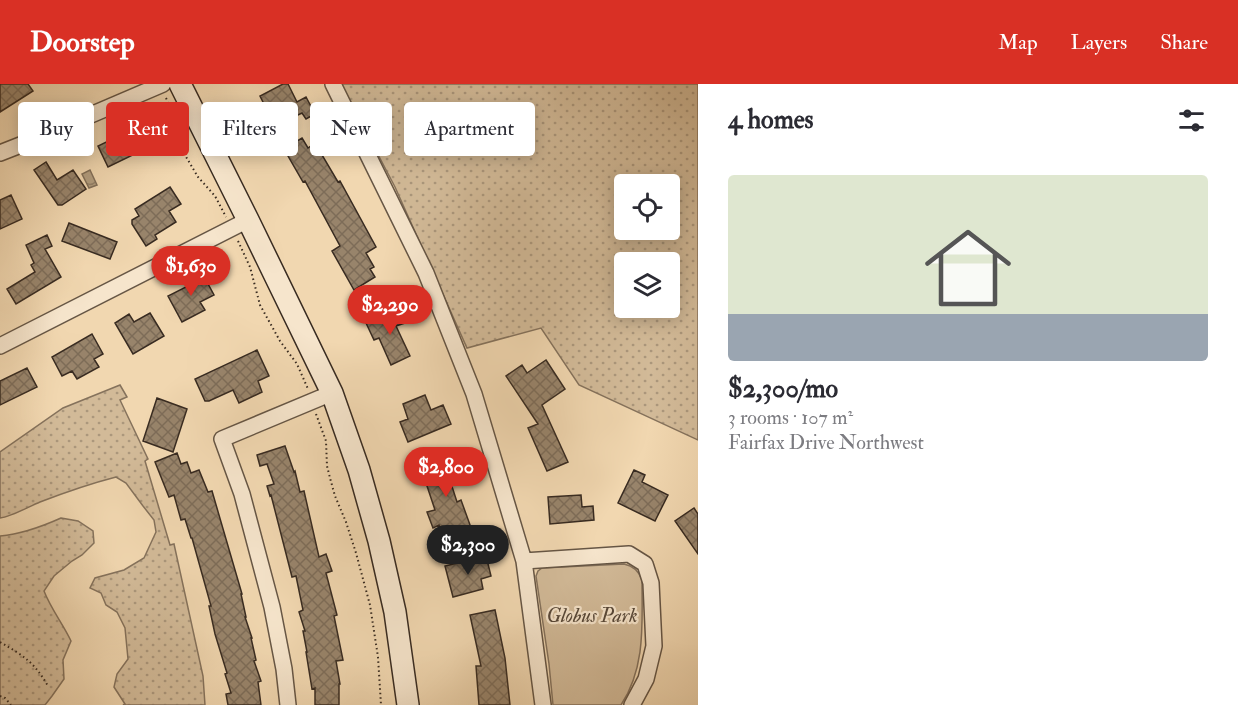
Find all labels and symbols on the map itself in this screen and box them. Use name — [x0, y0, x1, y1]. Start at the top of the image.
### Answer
pin: $1,630 — [142, 246, 240, 297]
pin: $2,290 — [341, 285, 439, 336]
pin: $2,800 — [397, 447, 495, 498]
pin: $2,300 — [419, 525, 517, 576]
park label: Globus Park — [547, 603, 637, 628]

